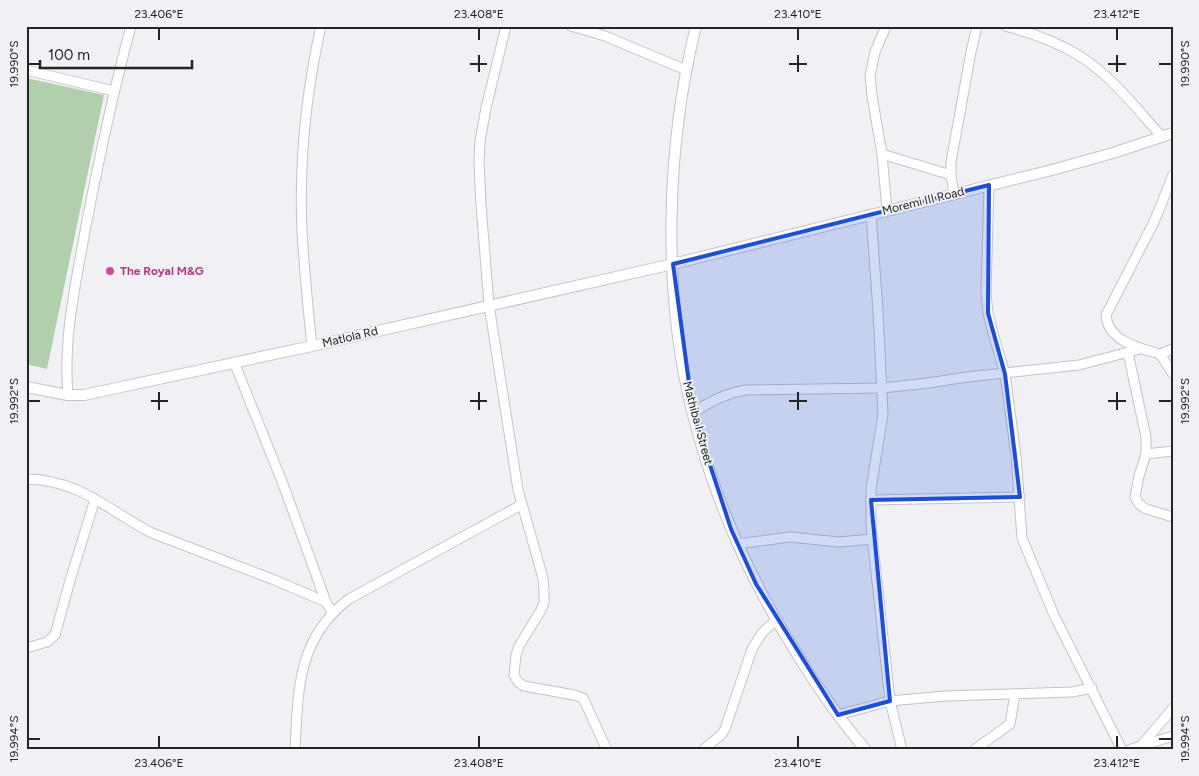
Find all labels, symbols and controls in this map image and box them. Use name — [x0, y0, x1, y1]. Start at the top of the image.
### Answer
text: 23.406°E — [134, 7, 184, 21]
text: 23.408°E — [454, 7, 504, 21]
text: 23.410°E — [774, 7, 822, 21]
text: 23.412°E — [1094, 7, 1140, 21]
scale bar — [40, 38, 192, 70]
text: 19.990°S — [7, 40, 21, 88]
text: 19.990°S — [1178, 40, 1192, 88]
text: 100 m — [48, 46, 90, 64]
street label: Moremi III Road — [881, 184, 965, 218]
place label: The Royal M&G — [120, 264, 204, 278]
marker: The Royal M&G — [104, 265, 116, 277]
street label: Matlola Rd — [321, 324, 379, 350]
text: 19.992°S — [7, 378, 21, 424]
text: 19.992°S — [1178, 378, 1192, 424]
street label: Mathiba I Street — [680, 380, 716, 467]
text: 19.994°S — [7, 715, 21, 763]
text: 19.994°S — [1178, 715, 1192, 763]
text: 23.406°E — [134, 756, 184, 770]
text: 23.408°E — [454, 756, 504, 770]
text: 23.410°E — [774, 756, 822, 770]
text: 23.412°E — [1094, 756, 1140, 770]

